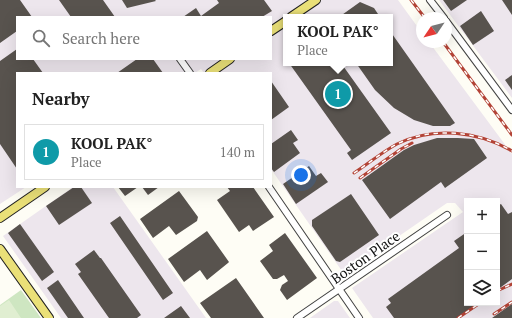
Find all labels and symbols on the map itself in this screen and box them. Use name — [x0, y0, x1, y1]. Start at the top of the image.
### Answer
north arrow — [416, 12, 452, 48]
pin: 1 — [325, 79, 351, 109]
your location — [291, 165, 311, 185]
street label: Boston Place — [327, 226, 403, 288]

